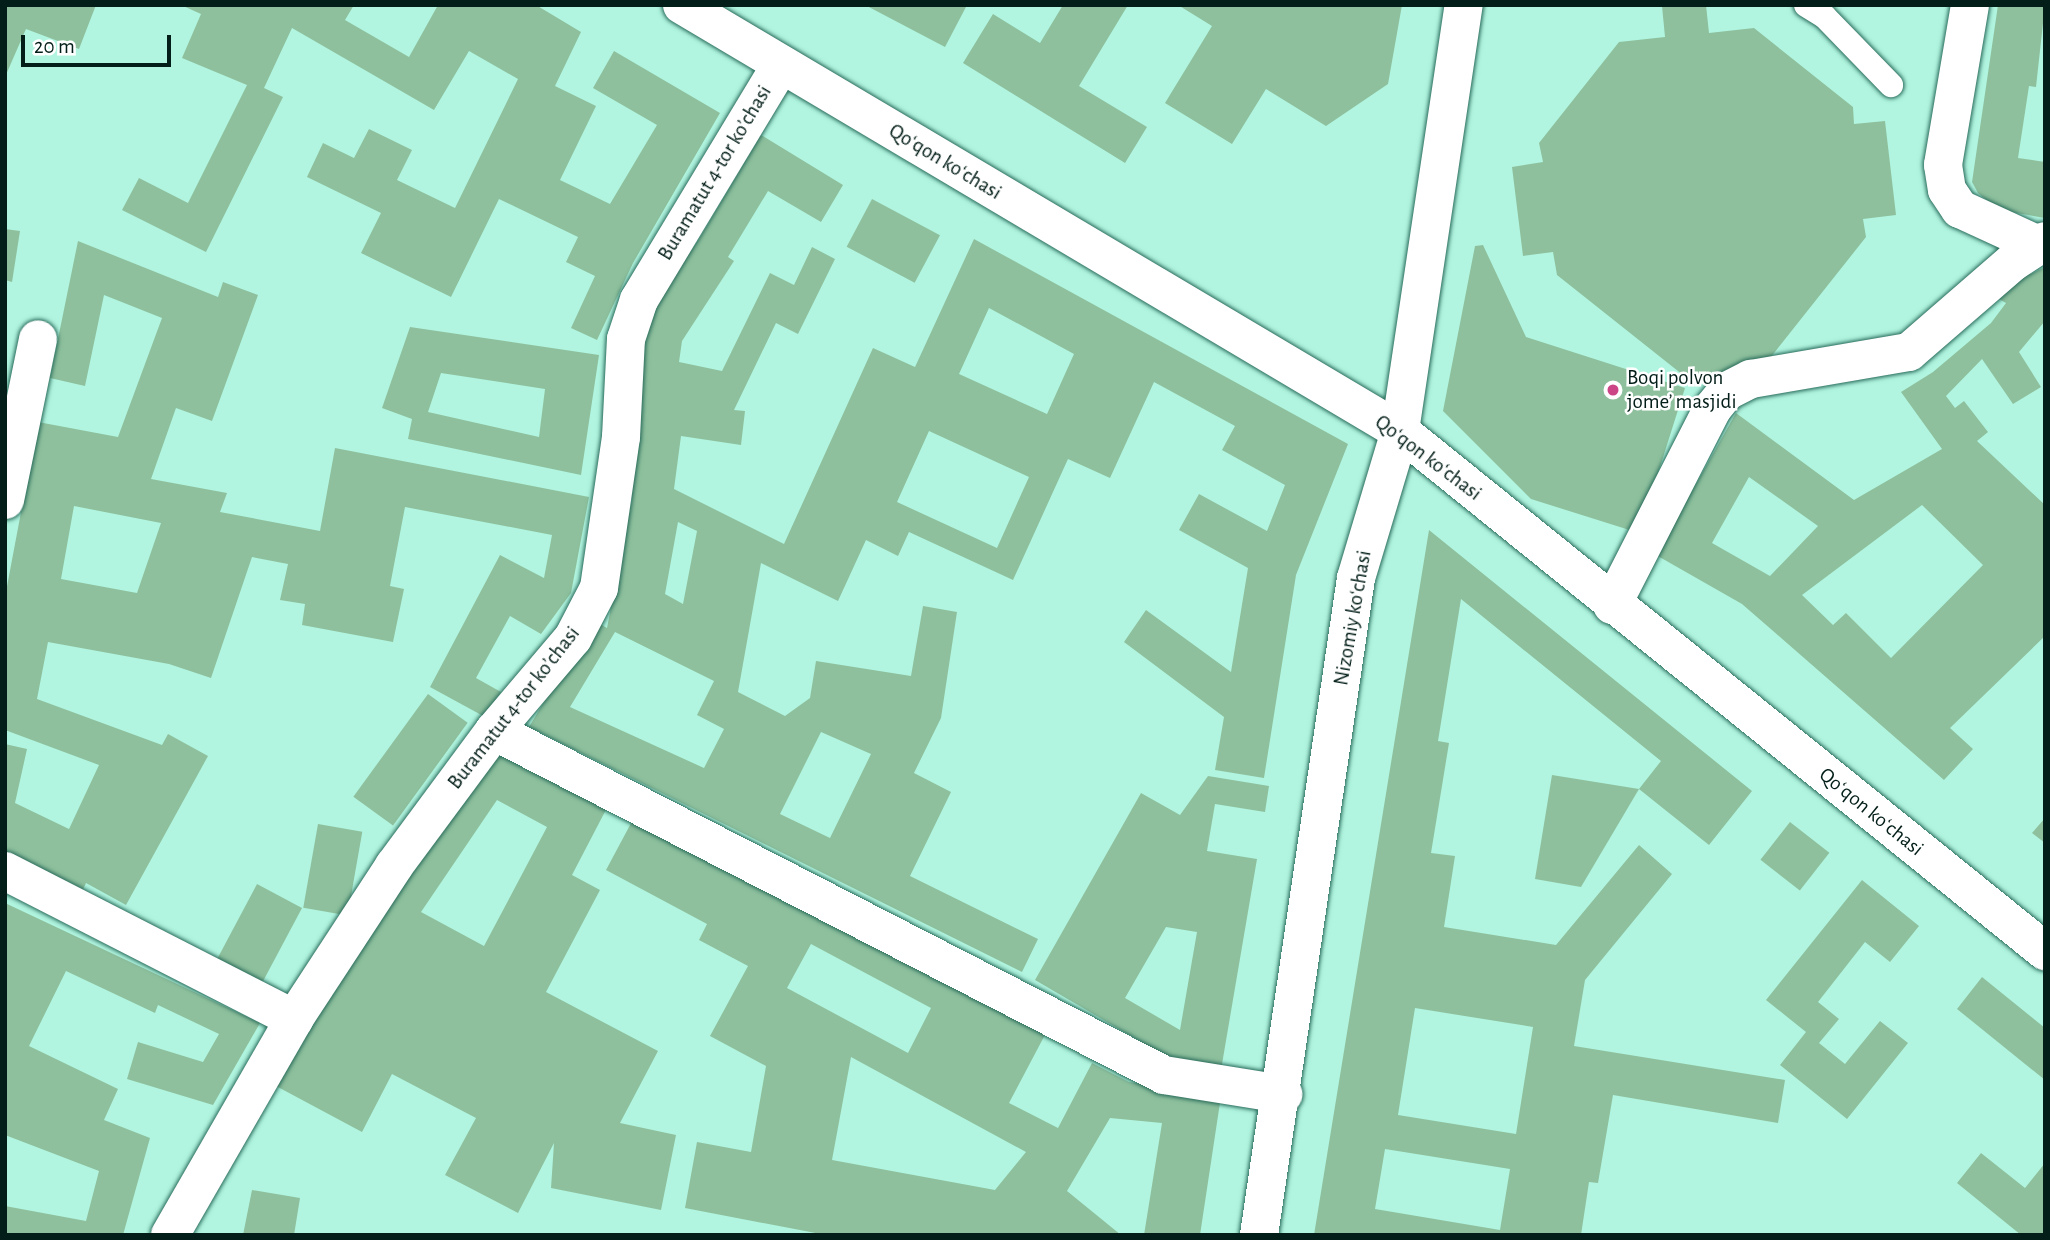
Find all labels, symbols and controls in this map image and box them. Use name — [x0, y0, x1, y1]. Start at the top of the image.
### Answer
scale bar — [24, 21, 175, 65]
text: 20 m — [34, 36, 75, 57]
street label: Buramatut 4-tor koʼchasi — [653, 81, 777, 265]
street label: Qoʻqon koʻchasi — [884, 119, 1006, 205]
place label: Boqi polvon jome’ masjidi — [1627, 365, 1736, 415]
marker: Boqi polvon jome’ masjidi — [1605, 382, 1621, 398]
street label: Qoʻqon koʻchasi — [1370, 410, 1486, 506]
street label: Nizomiy koʻchasi — [1329, 548, 1377, 688]
street label: Buramatut 4-tor koʼchasi — [443, 622, 585, 794]
street label: Qoʻqon koʻchasi — [1814, 762, 1928, 862]

